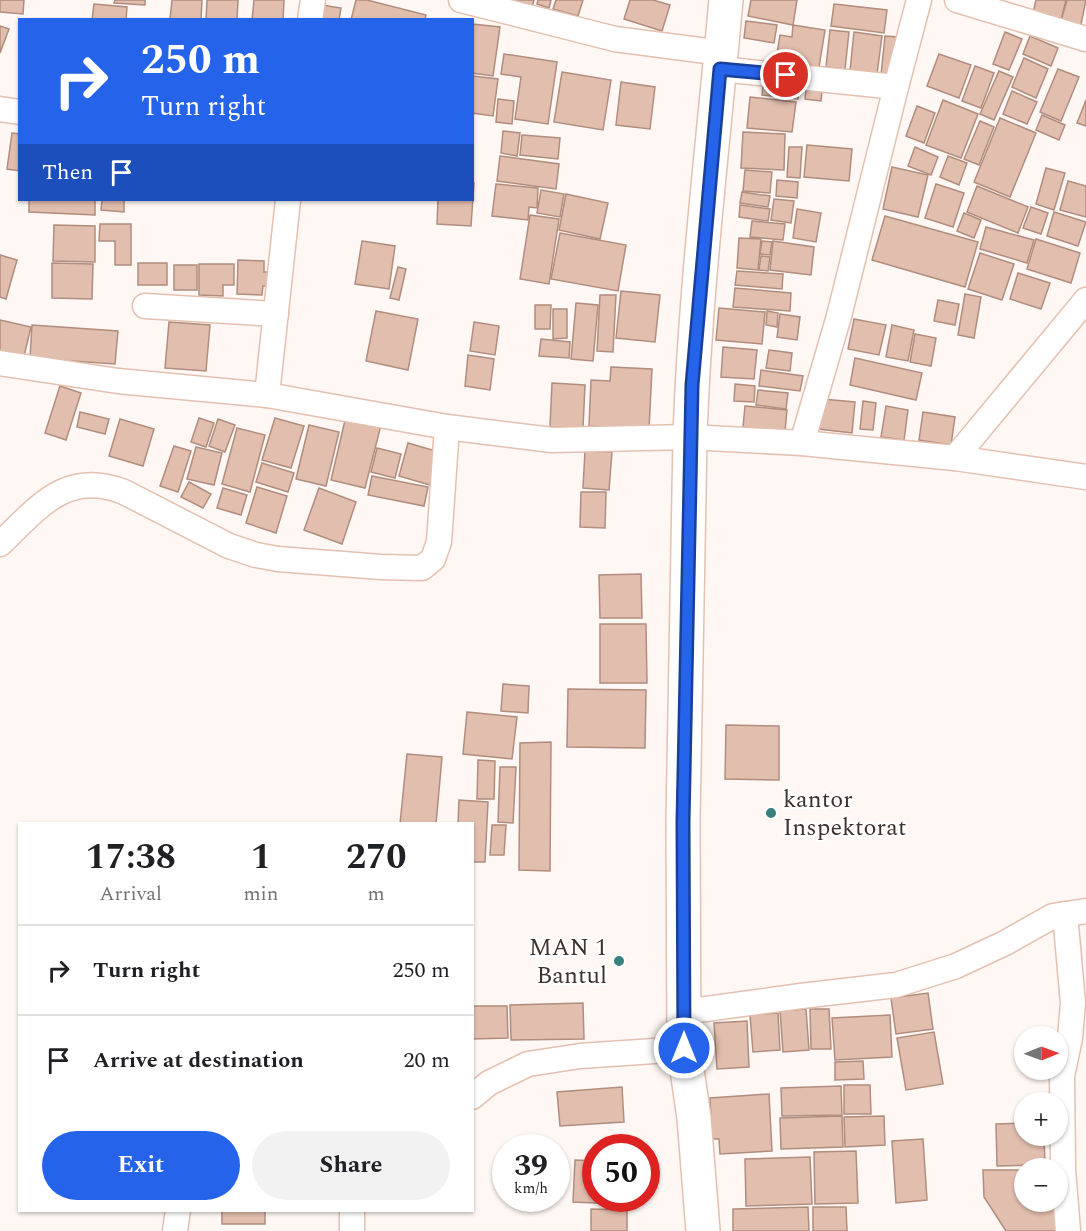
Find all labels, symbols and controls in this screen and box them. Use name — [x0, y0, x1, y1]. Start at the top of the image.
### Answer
text: 250 m — [141, 29, 260, 92]
icon: right — [42, 42, 120, 120]
pin — [760, 49, 811, 100]
icon: arrive — [769, 58, 802, 91]
text: Turn right — [141, 86, 266, 128]
text: Then — [42, 156, 93, 189]
icon: arrive — [105, 156, 138, 189]
place label: kantor Inspektorat — [783, 782, 906, 846]
marker: kantor Inspektorat — [764, 806, 778, 820]
text: 17:38 — [85, 830, 176, 885]
text: 1 — [251, 830, 271, 885]
text: 270 — [346, 830, 406, 885]
text: Arrival — [100, 879, 162, 909]
text: min — [243, 879, 278, 909]
text: m — [368, 879, 385, 909]
place label: MAN 1 Bantul — [529, 930, 607, 994]
icon: right — [42, 954, 75, 987]
text: Turn right — [93, 954, 200, 987]
text: 250 m — [393, 954, 450, 987]
marker: MAN 1 Bantul — [612, 954, 626, 968]
position arrow — [652, 1016, 716, 1080]
north arrow — [1014, 1026, 1068, 1080]
map controls — [1014, 1026, 1068, 1212]
icon: arrive — [42, 1044, 75, 1077]
text: Arrive at destination — [93, 1044, 304, 1077]
text: 20 m — [404, 1044, 450, 1077]
button: + — [1014, 1092, 1068, 1146]
button: Exit — [42, 1131, 240, 1200]
button: Share — [252, 1131, 450, 1200]
speed limit sign: 50 — [582, 1134, 660, 1212]
text: 39 — [514, 1143, 548, 1189]
button: − — [1014, 1158, 1068, 1212]
text: km/h — [514, 1177, 548, 1200]

